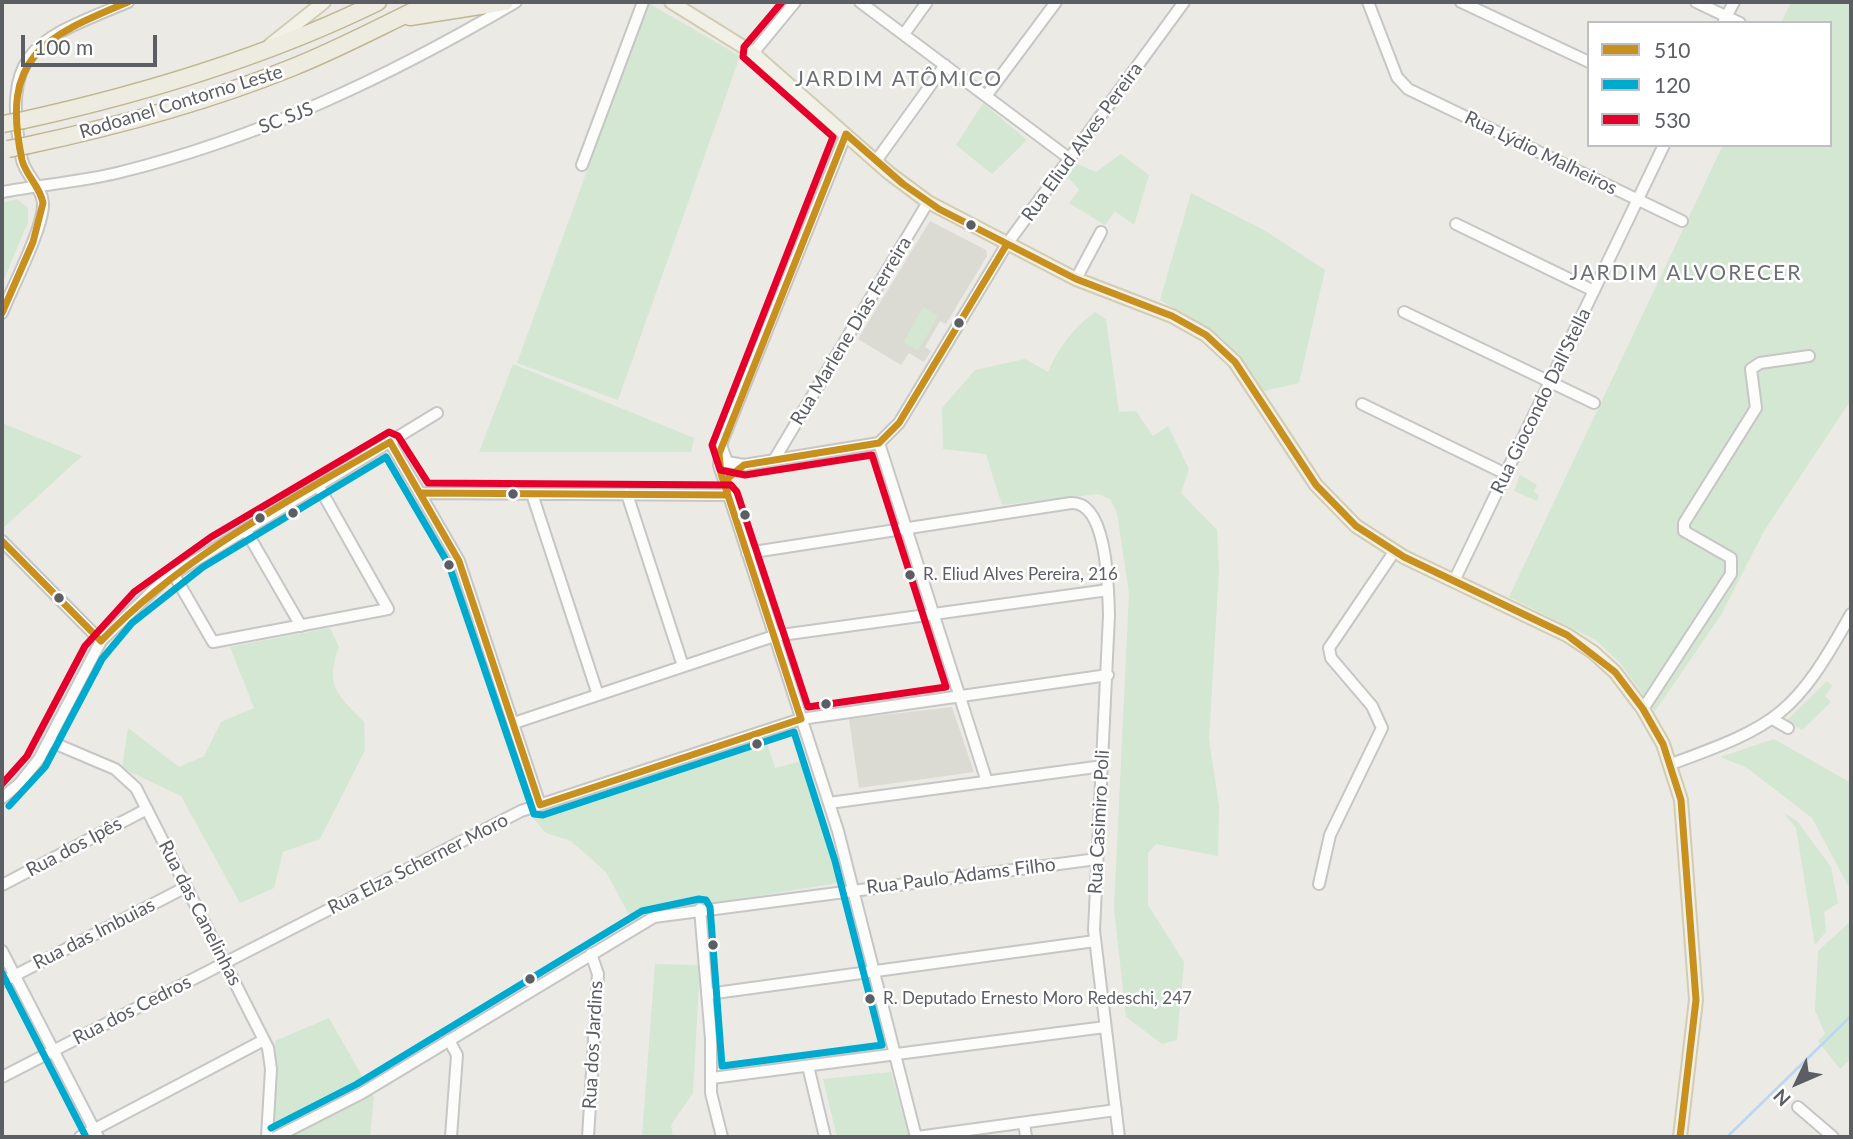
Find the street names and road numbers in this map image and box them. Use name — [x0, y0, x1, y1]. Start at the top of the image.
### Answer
street label: Rua Eliud Alves Pereira — [1017, 58, 1147, 226]
street label: Rodoanel Contorno Leste — [77, 60, 285, 144]
street label: SC SJS — [256, 97, 316, 139]
street label: Rua Lýdio Malheiros — [1461, 106, 1621, 200]
street label: Rua Marlene Dias Ferreira — [786, 233, 916, 429]
street label: Rua Giocondo Dall'Stella — [1486, 304, 1596, 498]
street label: Rua Casimiro Poli — [1084, 749, 1114, 895]
street label: Rua Elza Scherner Moro — [324, 809, 512, 919]
street label: Rua dos Ipês — [22, 812, 126, 882]
street label: Rua das Canelinhas — [153, 836, 247, 990]
street label: Rua Paulo Adams Filho — [865, 853, 1057, 899]
street label: Rua das Imbuias — [29, 893, 159, 975]
street label: Rua dos Cedros — [69, 970, 195, 1050]
street label: Rua dos Jardins — [578, 980, 608, 1110]

